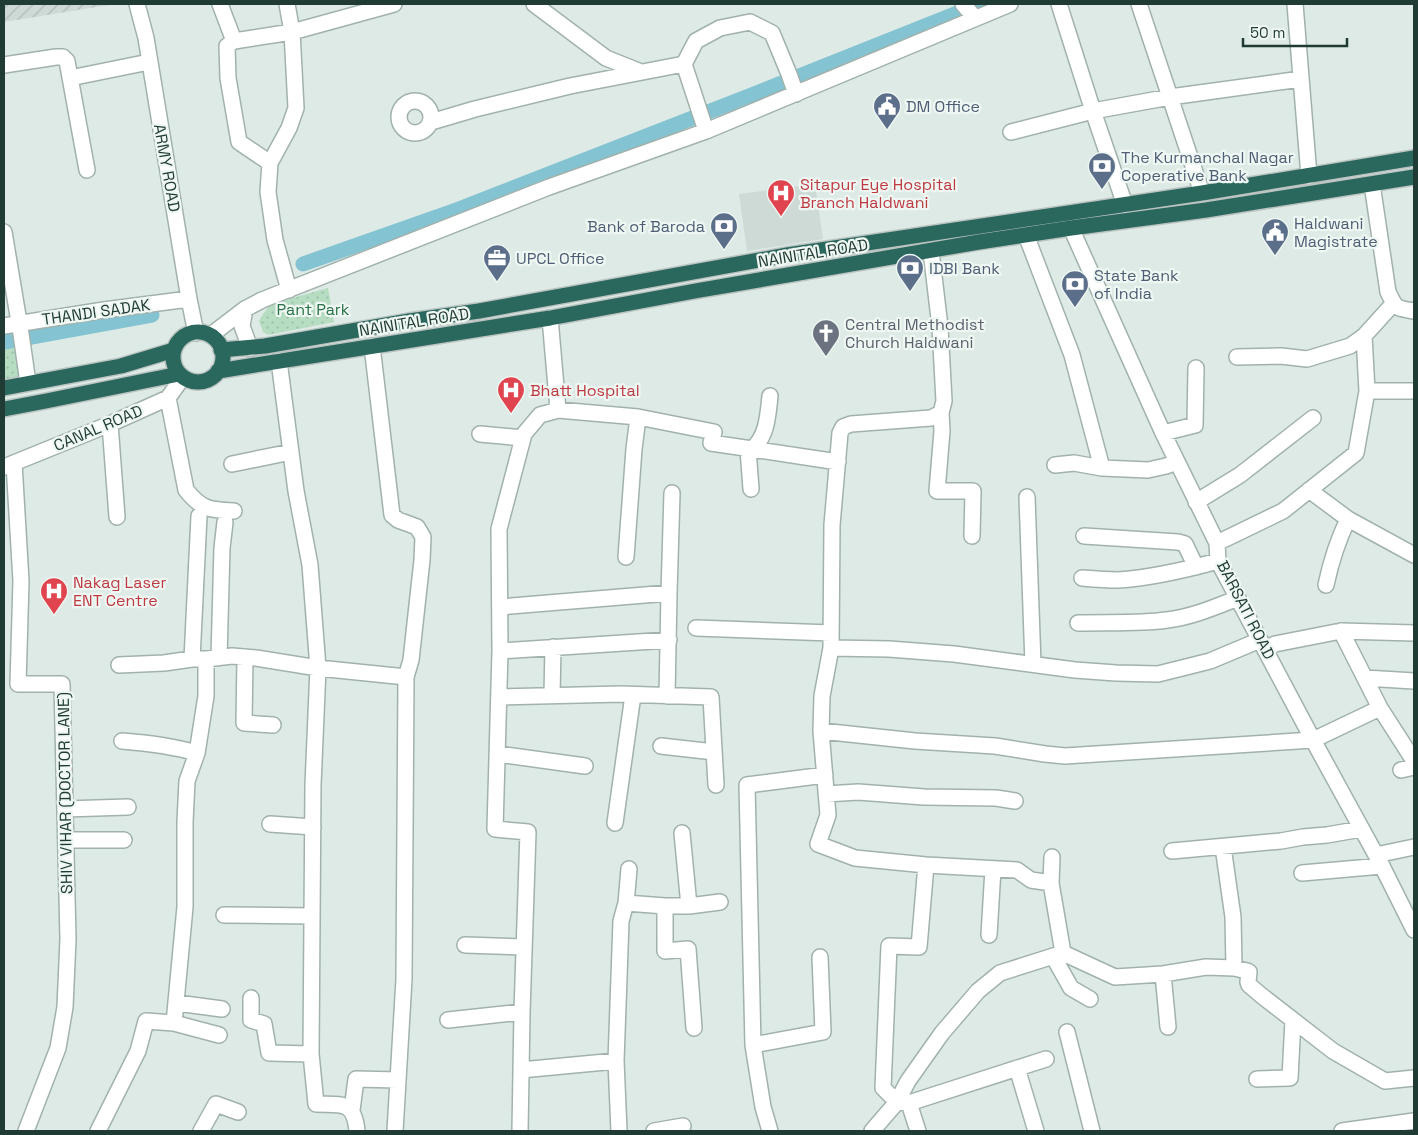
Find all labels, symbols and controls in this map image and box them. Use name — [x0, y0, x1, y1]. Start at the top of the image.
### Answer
scale bar — [1243, 15, 1347, 47]
text: 50 m — [1250, 23, 1285, 42]
public building icon: DM Office — [872, 91, 902, 130]
place label: DM Office — [906, 96, 980, 117]
street label: ARMY ROAD — [149, 122, 185, 214]
place label: The Kurmanchal Nagar Coperative Bank — [1121, 147, 1294, 186]
bank icon: The Kurmanchal Nagar Coperative Bank — [1087, 151, 1117, 190]
place label: Sitapur Eye Hospital Branch Haldwani — [800, 174, 956, 213]
hospital icon: Sitapur Eye Hospital Branch Haldwani — [766, 178, 796, 217]
bank icon: Bank of Baroda — [709, 211, 739, 250]
place label: Haldwani Magistrate — [1294, 213, 1378, 252]
place label: Bank of Baroda — [587, 216, 705, 237]
public building icon: Haldwani Magistrate — [1260, 217, 1290, 256]
street label: NAINITAL ROAD — [756, 234, 870, 272]
office icon: UPCL Office — [482, 243, 512, 282]
place label: UPCL Office — [516, 248, 604, 269]
bank icon: IDBI Bank — [895, 253, 925, 292]
place label: IDBI Bank — [929, 258, 1000, 279]
place label: State Bank of India — [1094, 265, 1179, 304]
bank icon: State Bank of India — [1060, 269, 1090, 308]
street label: THANDI SADAK — [40, 294, 152, 330]
park label: Pant Park — [277, 299, 350, 320]
street label: NAINITAL ROAD — [357, 303, 471, 341]
place label: Central Methodist Church Haldwani — [845, 314, 985, 353]
church icon: Central Methodist Church Haldwani — [811, 318, 841, 357]
hospital icon: Bhatt Hospital — [496, 375, 526, 414]
place label: Bhatt Hospital — [530, 380, 640, 401]
street label: CANAL ROAD — [50, 400, 146, 456]
street label: BARSATI ROAD — [1212, 557, 1280, 663]
place label: Nakag Laser ENT Centre — [73, 572, 166, 611]
hospital icon: Nakag Laser ENT Centre — [39, 576, 69, 615]
street label: SHIV VIHAR (DOCTOR LANE) — [53, 692, 77, 894]

